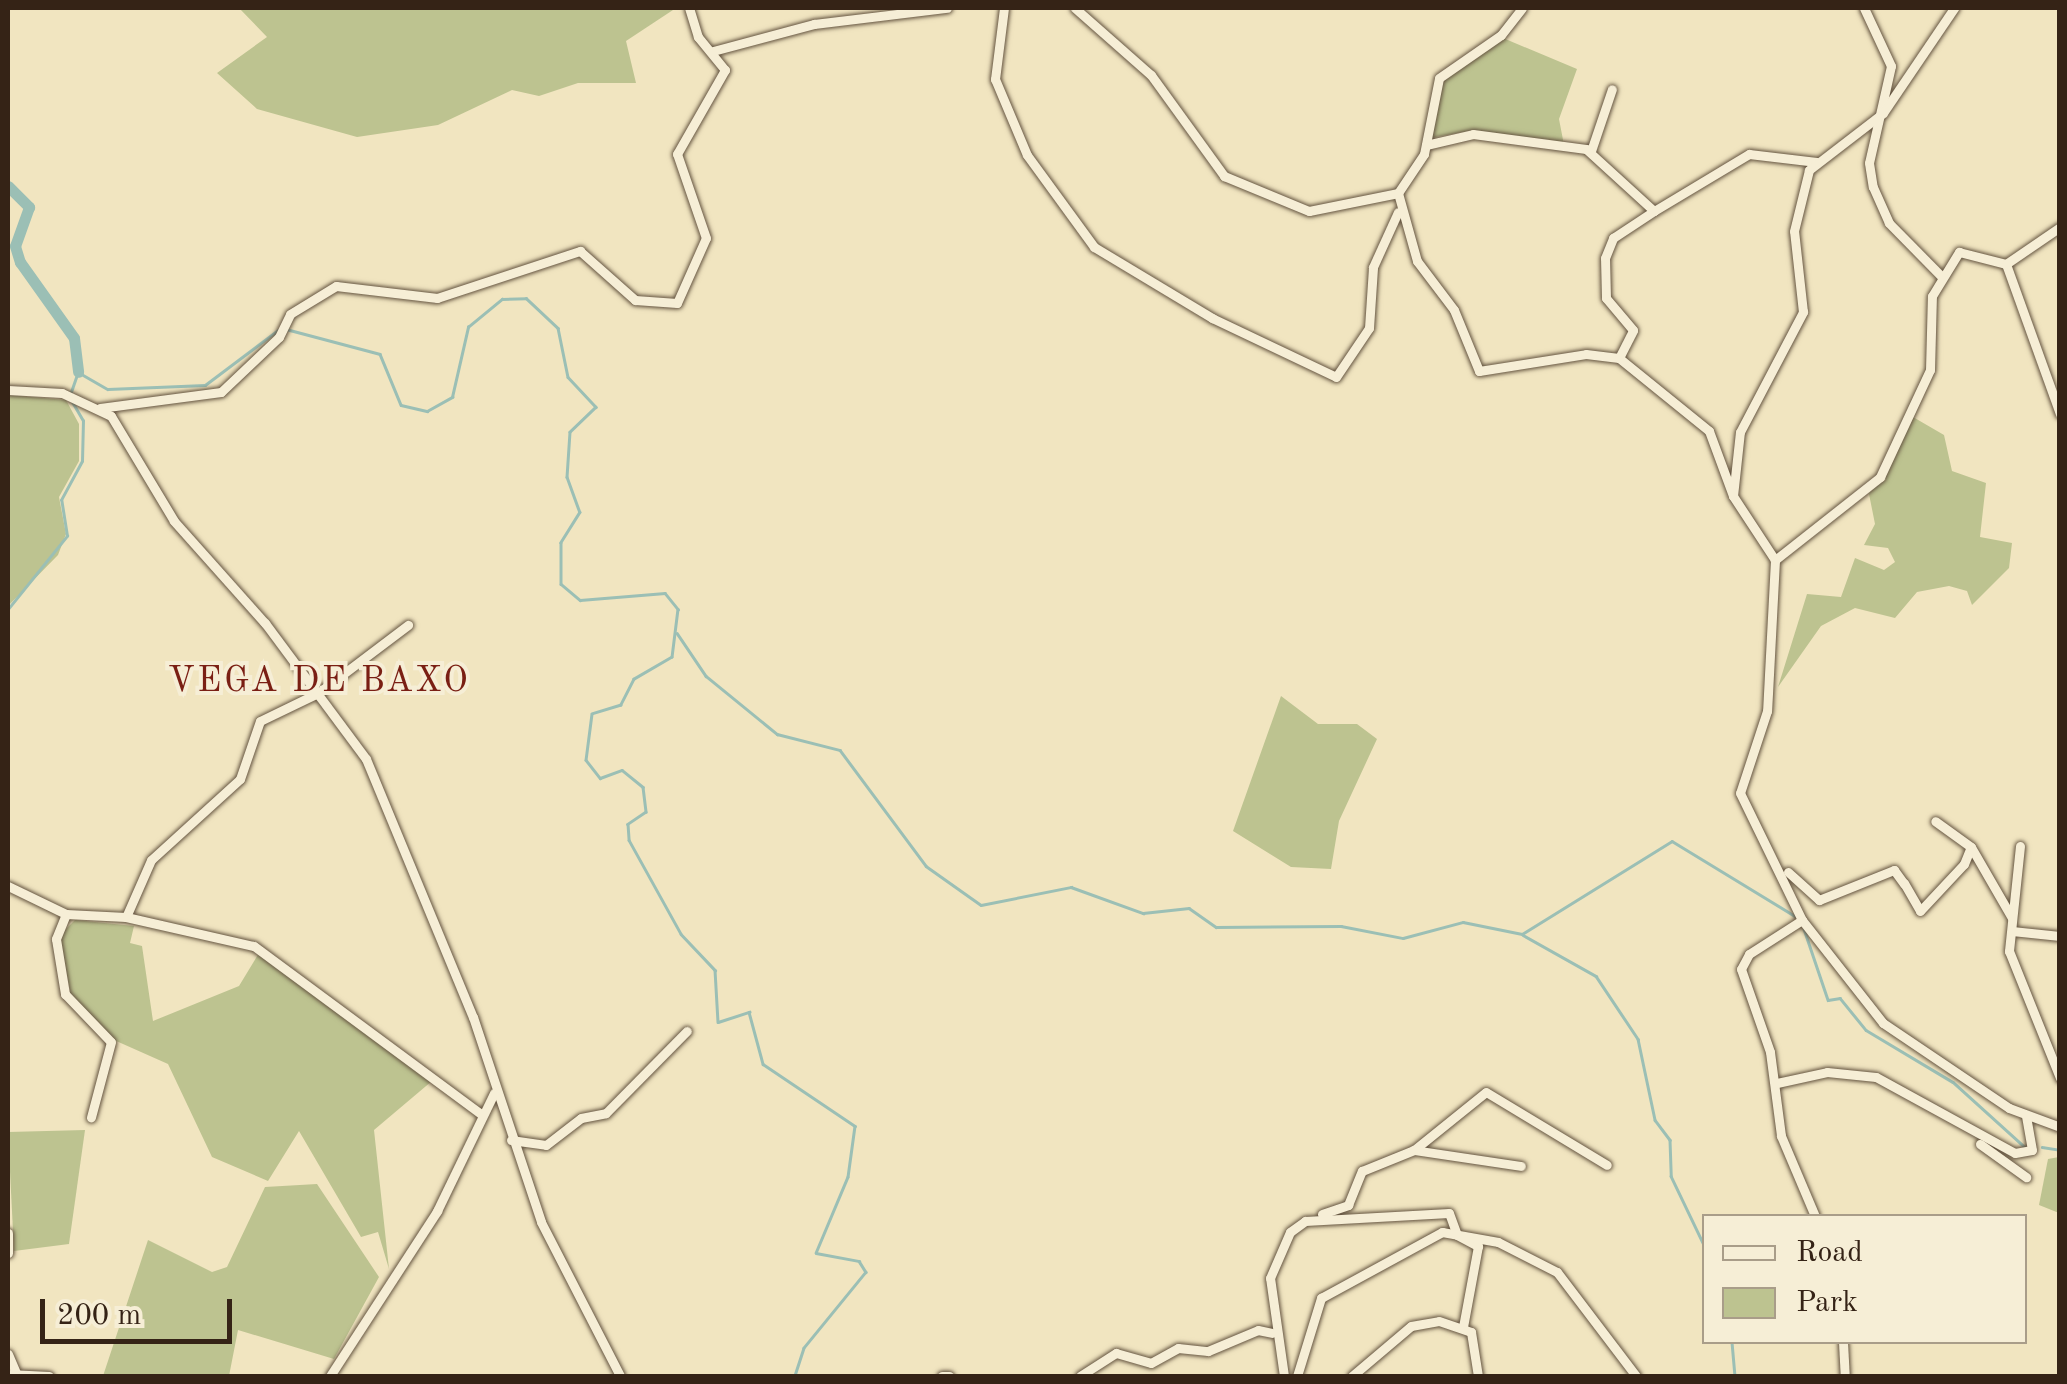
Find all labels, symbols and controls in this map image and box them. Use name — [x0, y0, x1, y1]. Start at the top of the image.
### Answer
district label: VEGA DE BAXO — [168, 661, 470, 703]
legend — [1702, 1214, 2027, 1344]
text: Road — [1796, 1238, 1863, 1268]
scale bar — [45, 1279, 238, 1341]
text: Park — [1796, 1288, 1858, 1318]
text: 200 m — [57, 1301, 141, 1331]

